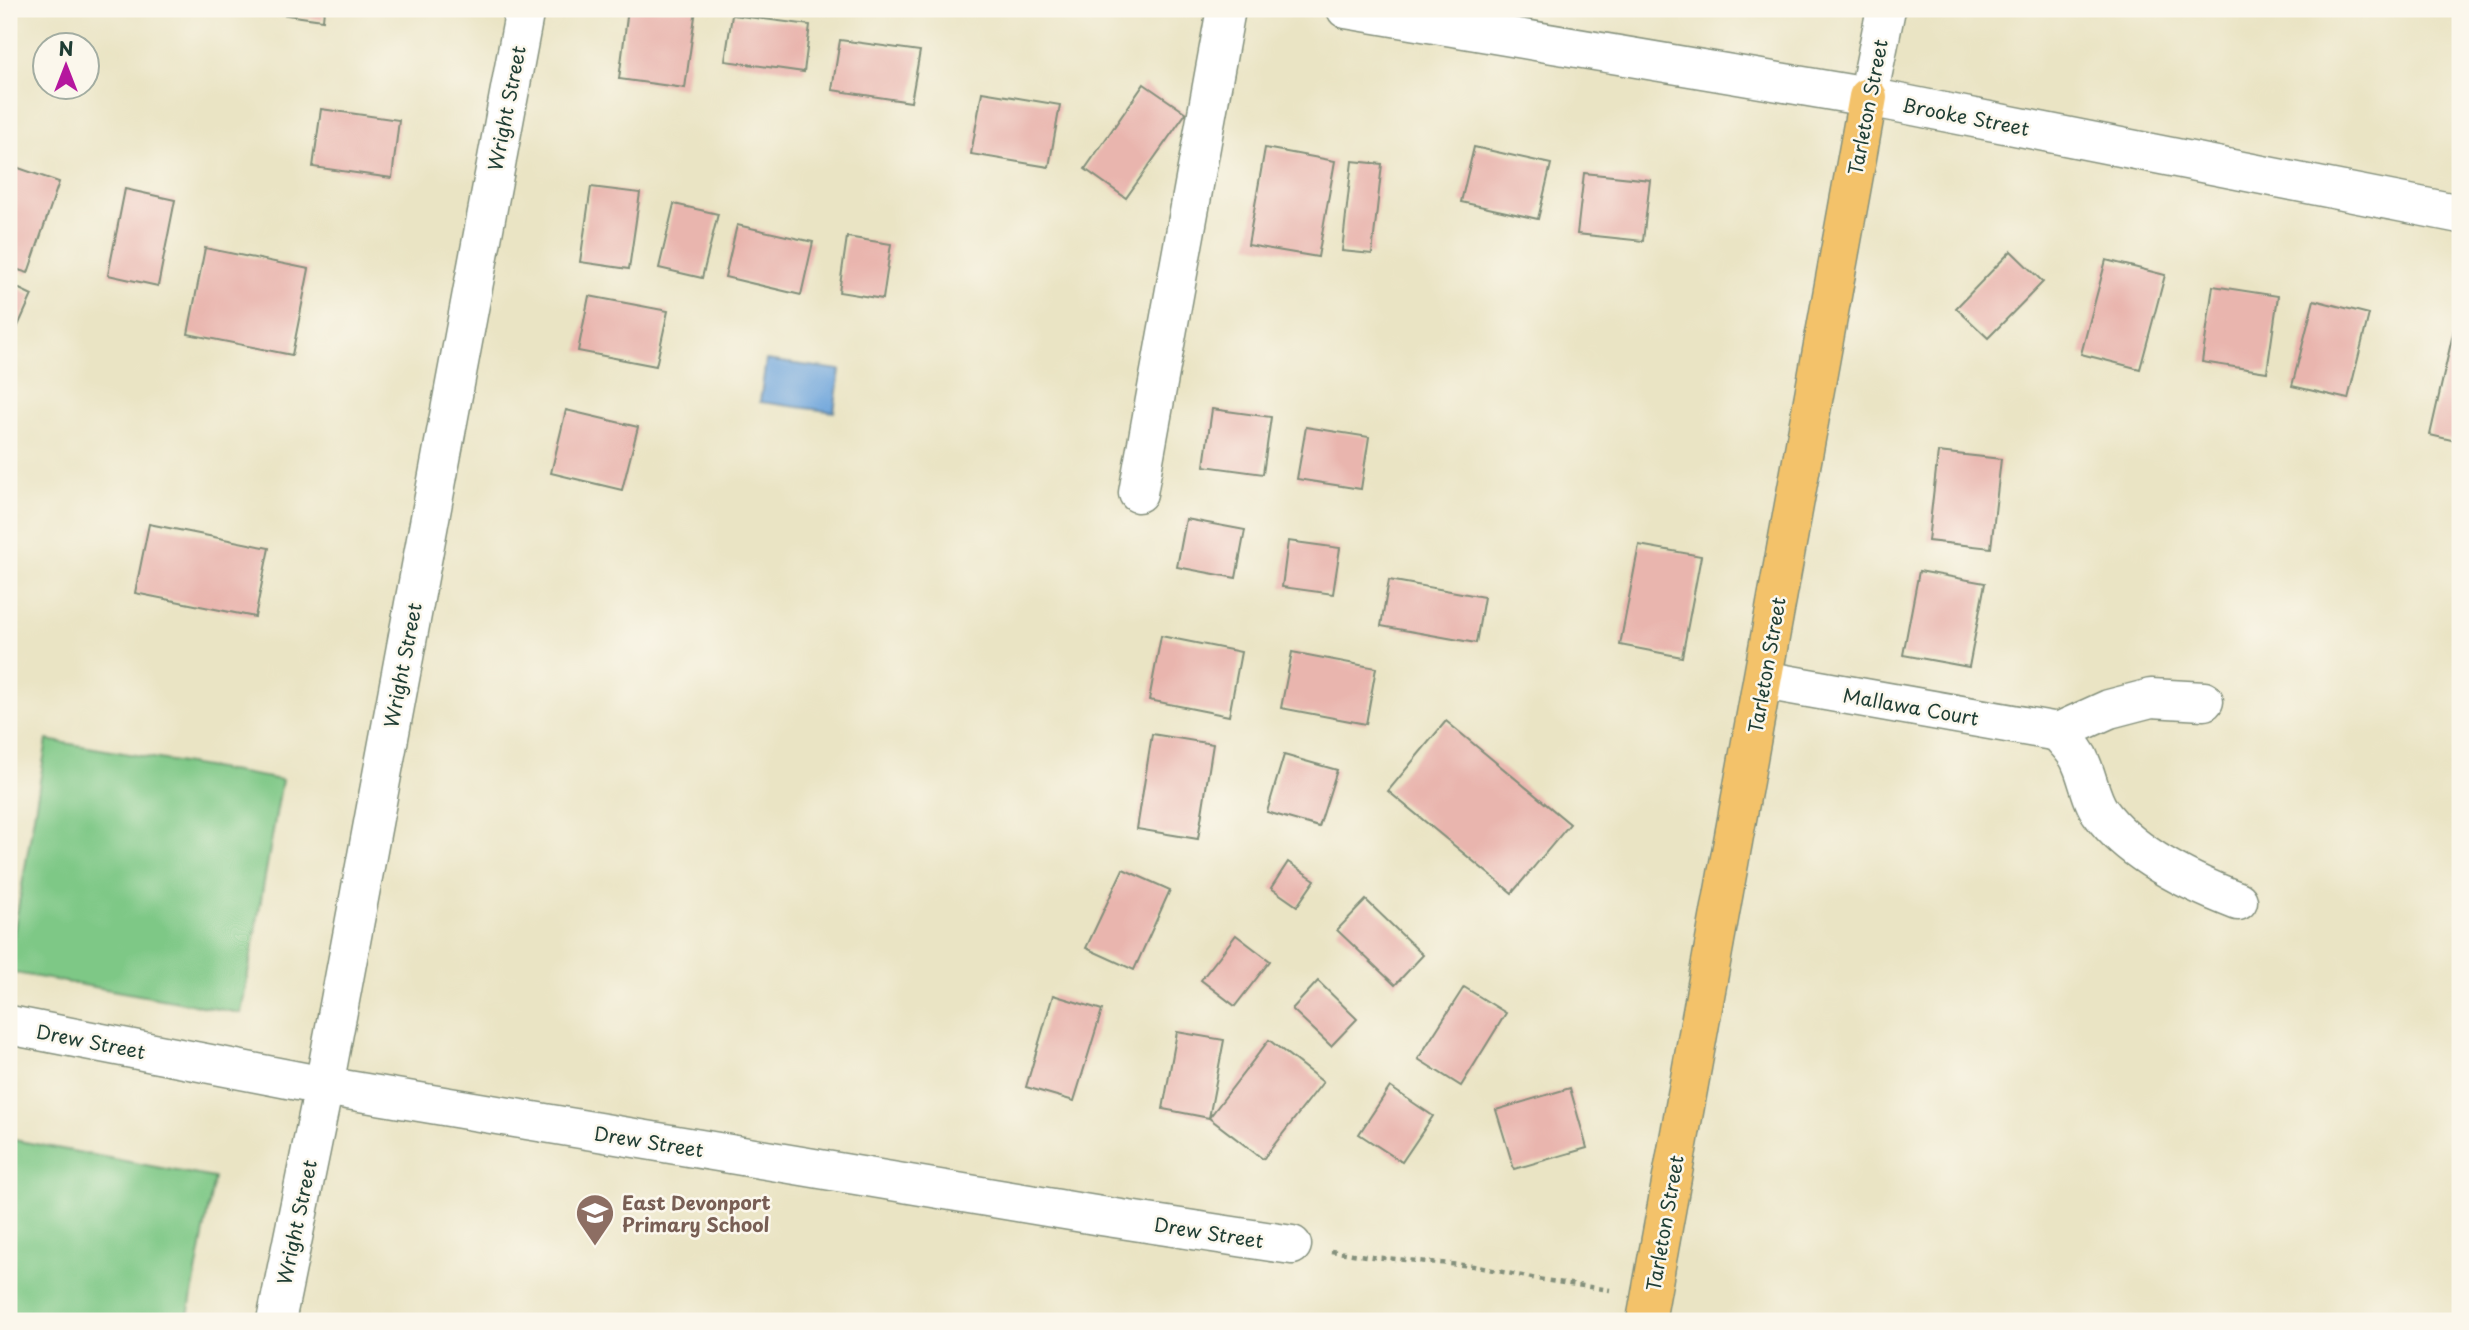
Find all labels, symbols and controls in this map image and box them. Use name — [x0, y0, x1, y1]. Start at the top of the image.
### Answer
north arrow — [32, 32, 102, 102]
text: N — [58, 34, 74, 62]
street label: Tarleton Street — [1840, 36, 1894, 177]
street label: Wright Street — [480, 43, 532, 173]
street label: Brooke Street — [1900, 90, 2032, 142]
street label: Tarleton Street — [1740, 594, 1792, 735]
street label: Wright Street — [376, 600, 428, 730]
street label: Mallawa Court — [1841, 680, 1981, 732]
street label: Drew Street — [34, 1017, 148, 1065]
street label: Drew Street — [592, 1119, 706, 1164]
street label: Tarleton Street — [1638, 1152, 1690, 1293]
street label: Wright Street — [269, 1157, 323, 1287]
place label: East Devonport Primary School — [622, 1188, 771, 1238]
school or university icon: East Devonport Primary School — [574, 1192, 616, 1247]
street label: Drew Street — [1152, 1210, 1266, 1255]

